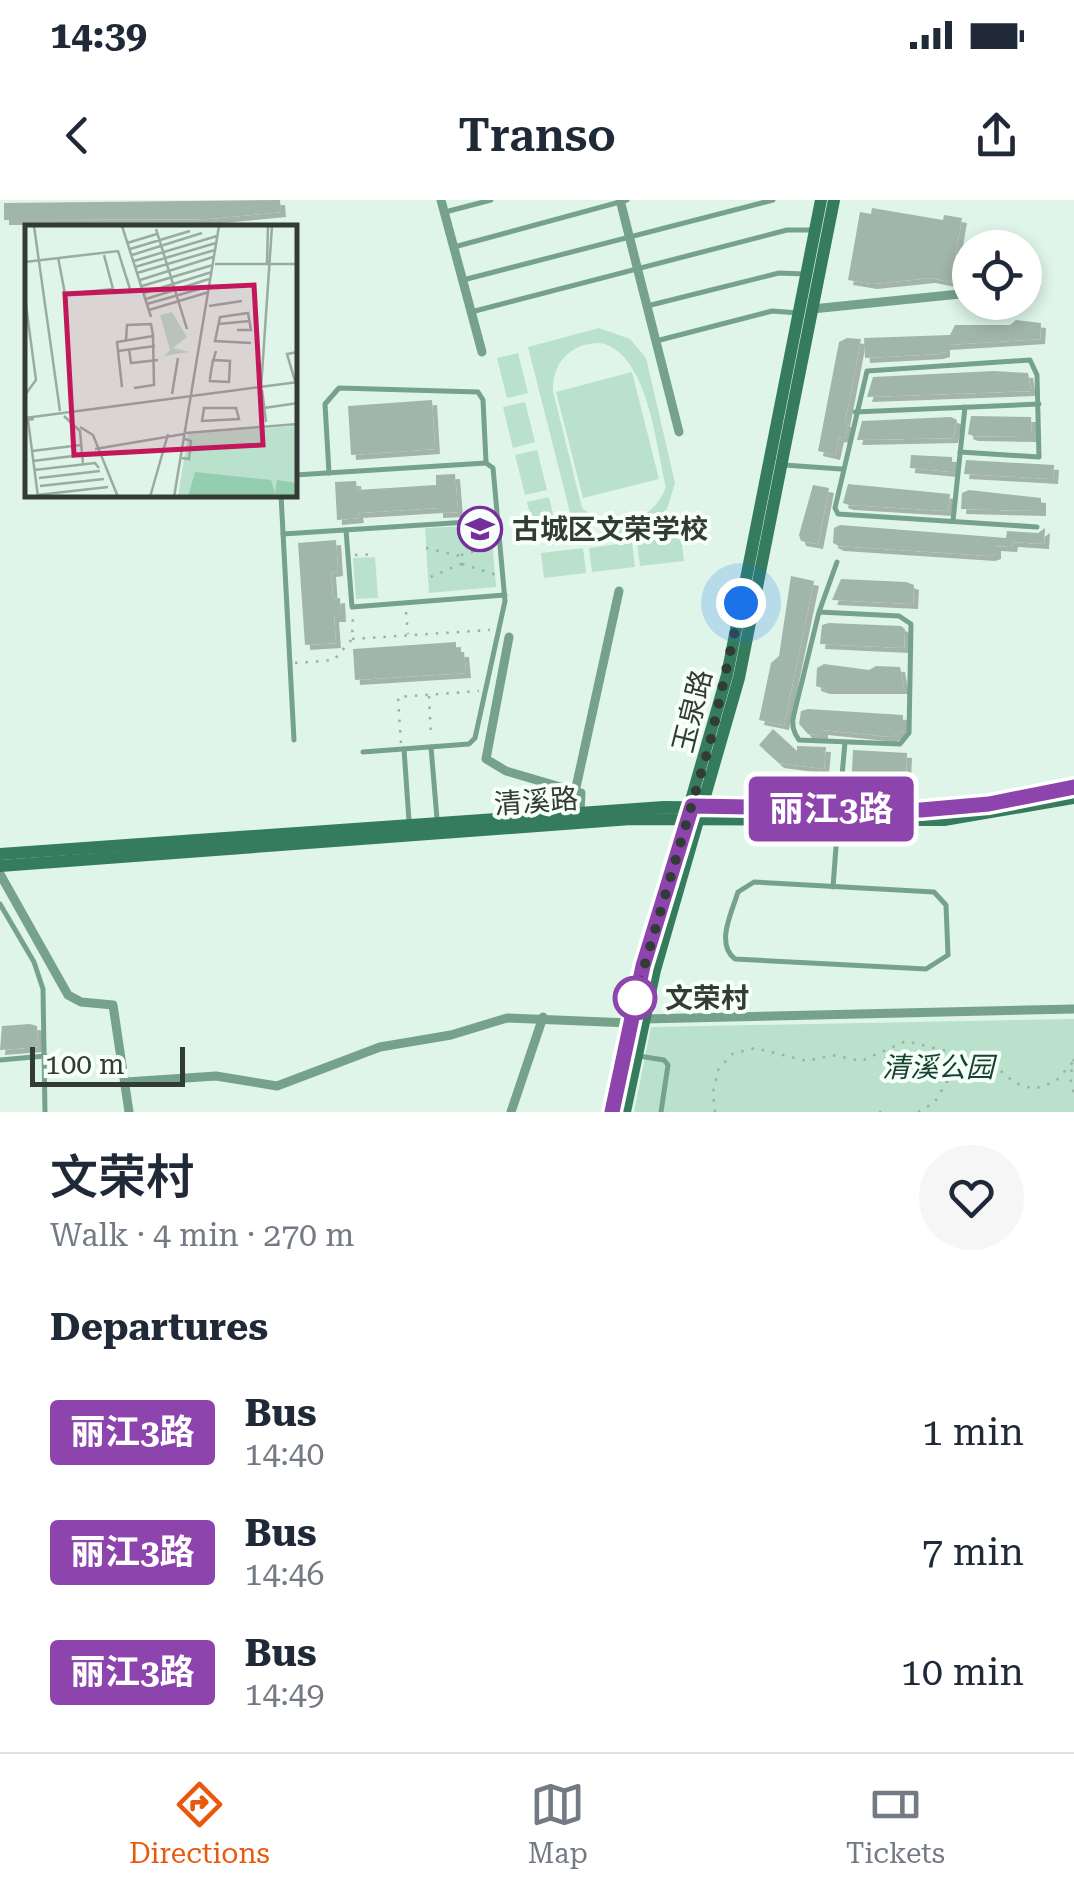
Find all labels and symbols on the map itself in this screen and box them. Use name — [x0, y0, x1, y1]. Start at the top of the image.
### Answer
inset map — [25, 225, 298, 498]
school or university icon: 古城区文荣学校 — [457, 506, 503, 552]
place label: 古城区文荣学校 — [512, 513, 708, 546]
your location — [716, 578, 766, 628]
street label: 玉泉路 — [666, 666, 719, 756]
line badge: 丽江3路 — [761, 776, 901, 842]
street label: 清溪路 — [493, 782, 579, 821]
marker: 文荣村 — [614, 977, 656, 1019]
place label: 文荣村 — [665, 982, 749, 1015]
scale bar — [30, 1042, 185, 1086]
park label: 清溪公园 — [882, 1051, 998, 1084]

